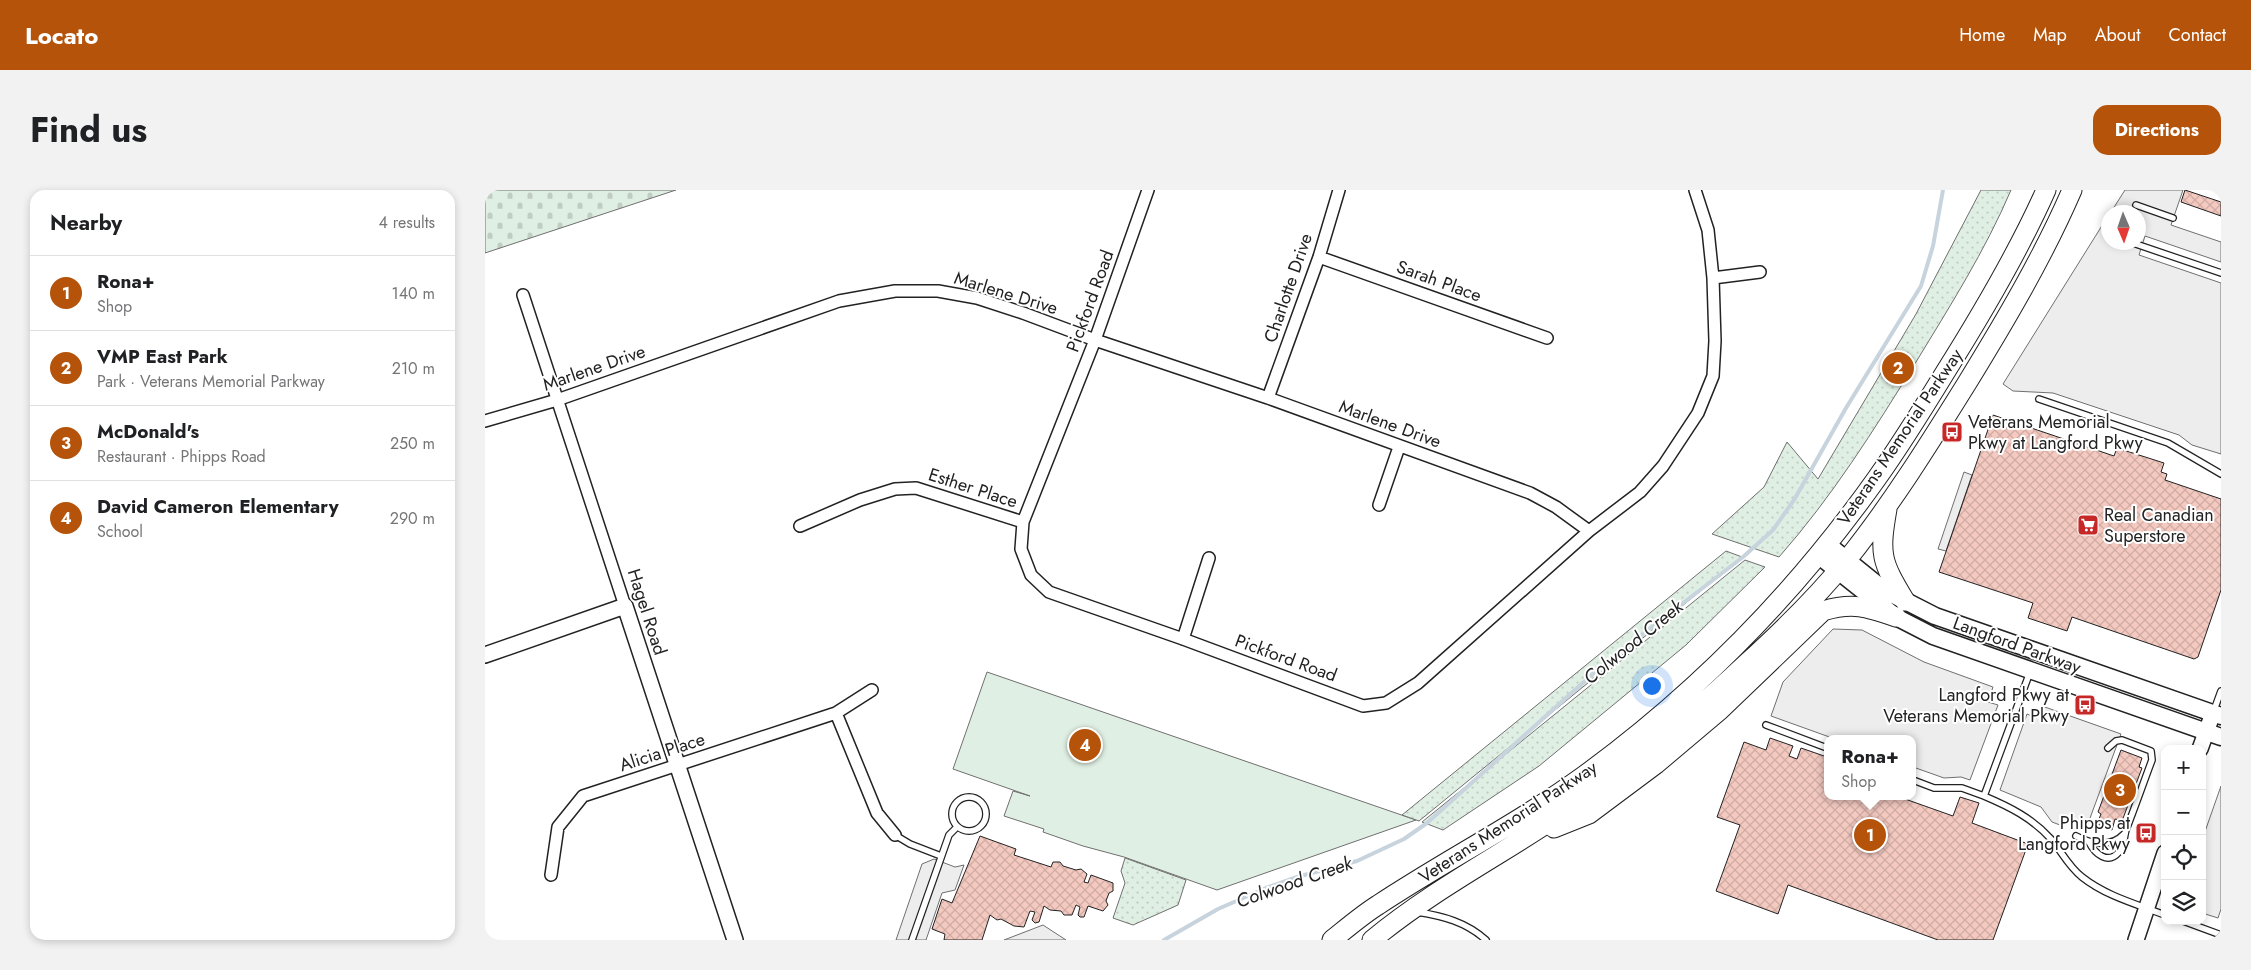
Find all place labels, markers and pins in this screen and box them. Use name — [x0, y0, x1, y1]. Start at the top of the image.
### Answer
pin: 2 — [1882, 349, 1914, 387]
place label: Veterans Memorial Pkwy at Langford Pkwy — [1968, 409, 2143, 456]
bus stop icon: Veterans Memorial Pkwy at Langford Pkwy — [1940, 420, 1964, 444]
place label: Real Canadian Superstore — [2104, 502, 2214, 549]
supermarket icon: Real Canadian Superstore — [2076, 513, 2100, 537]
place label: Langford Pkwy at Veterans Memorial Pkwy — [1883, 682, 2070, 729]
bus stop icon: Langford Pkwy at Veterans Memorial Pkwy — [2073, 693, 2097, 717]
pin: 4 — [1069, 726, 1101, 764]
pin: 3 — [2104, 771, 2136, 809]
place label: Phipps at Langford Pkwy — [2018, 810, 2131, 857]
pin: 1 — [1854, 816, 1886, 854]
bus stop icon: Phipps at Langford Pkwy — [2134, 821, 2158, 845]

